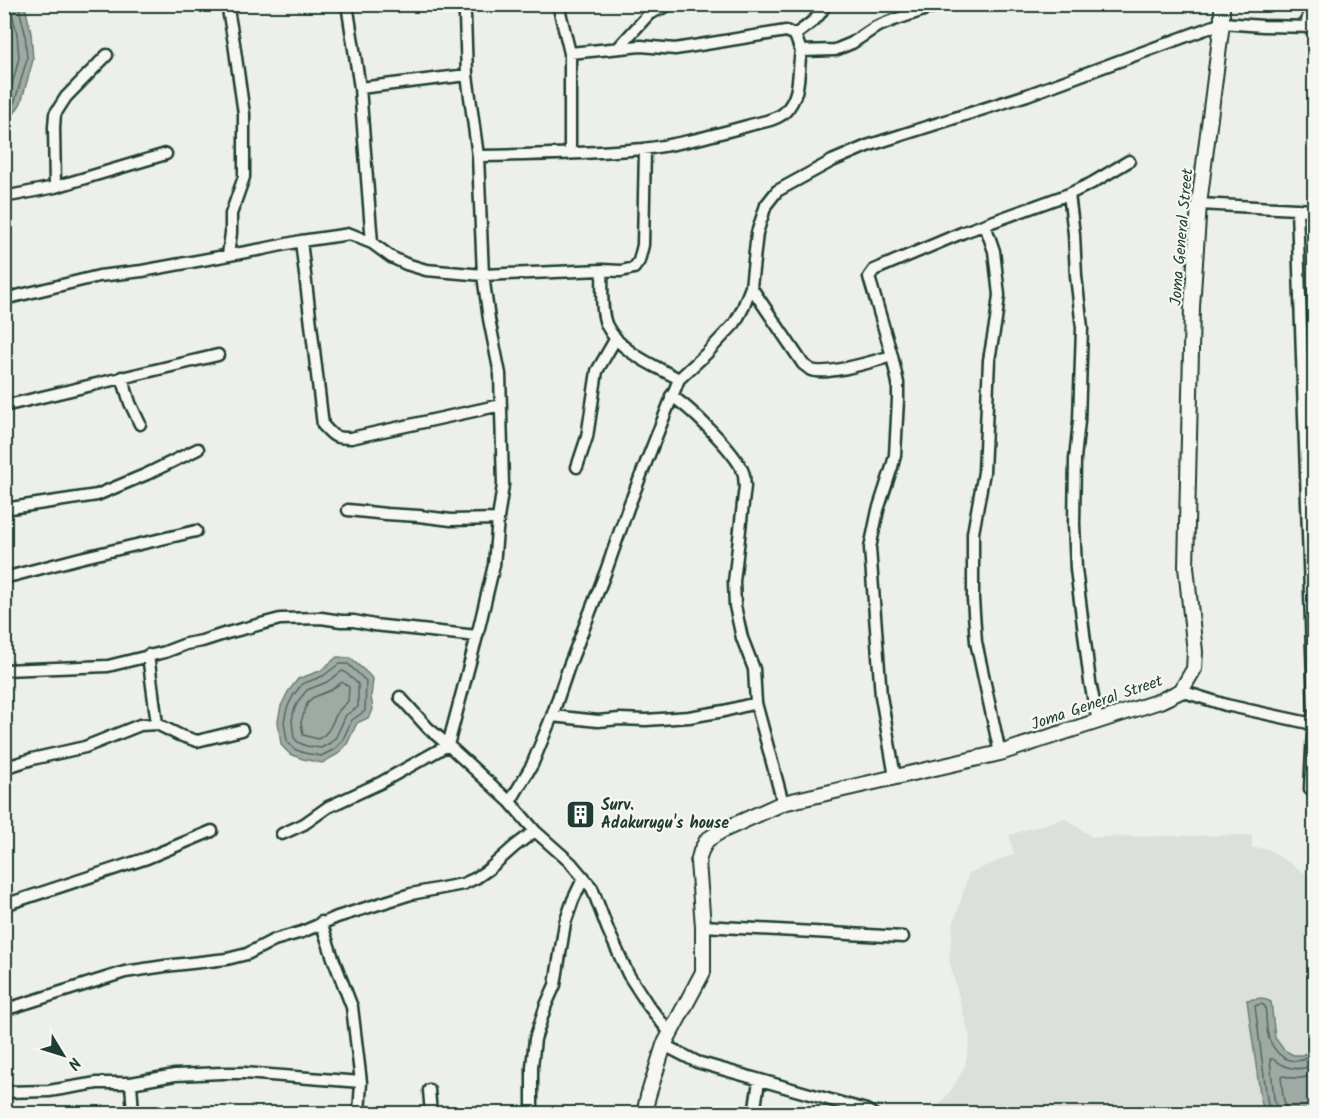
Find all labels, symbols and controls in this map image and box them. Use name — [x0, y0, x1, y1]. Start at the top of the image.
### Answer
street label: Joma General Street — [1164, 166, 1201, 307]
street label: Joma General Street — [1028, 668, 1167, 737]
place label: Surv. Adakurugu's house — [601, 793, 729, 836]
building icon: Surv. Adakurugu's house — [564, 798, 596, 830]
north arrow — [33, 1025, 93, 1085]
text: N — [61, 1052, 87, 1075]

